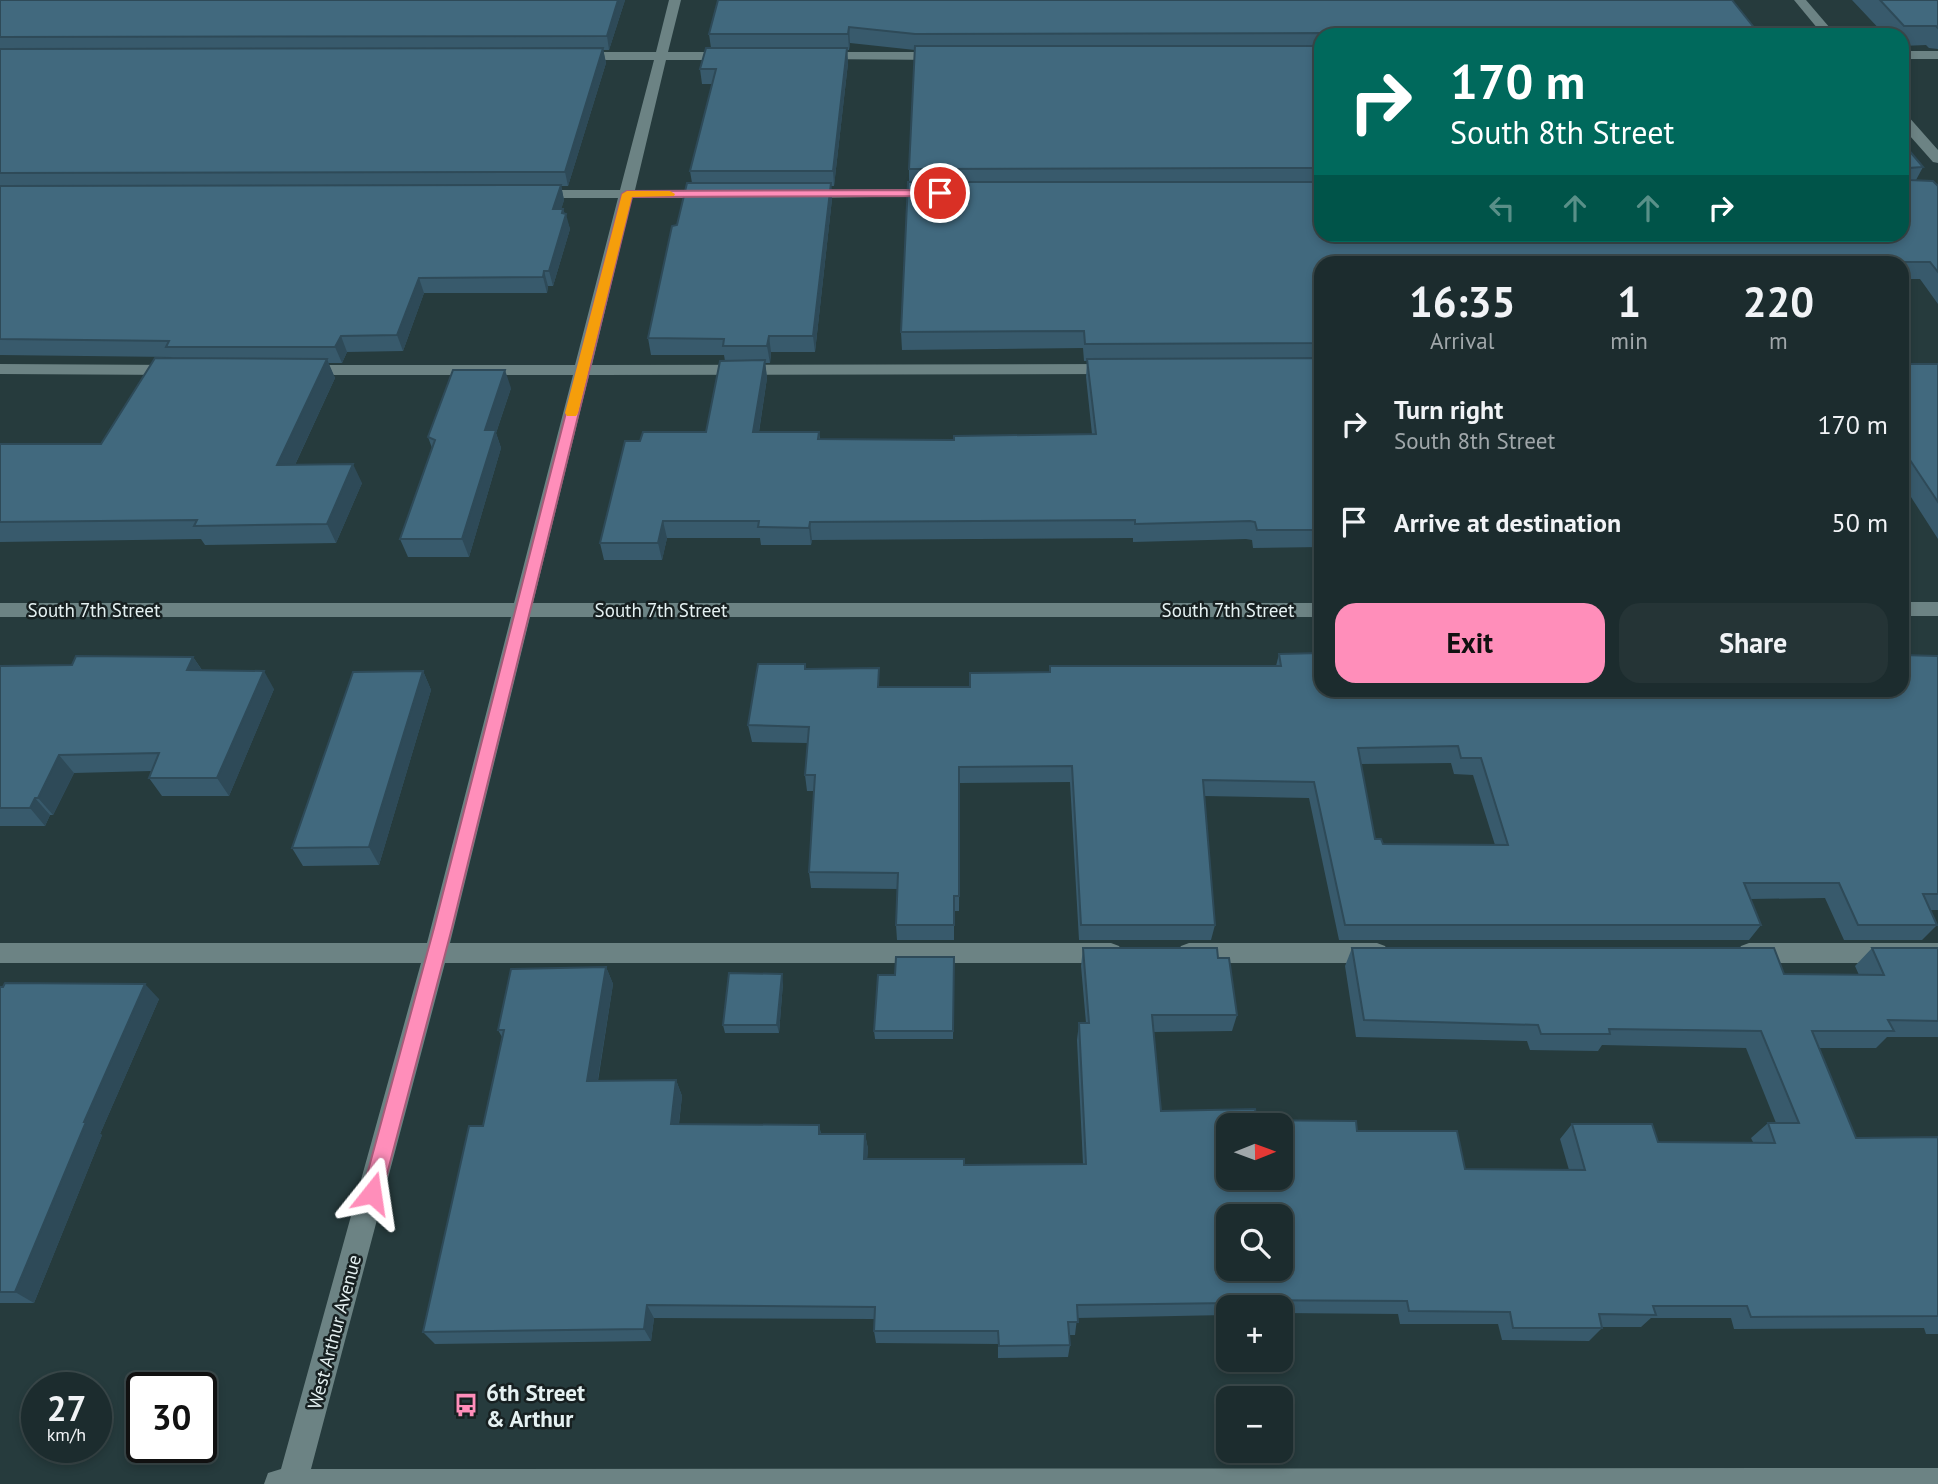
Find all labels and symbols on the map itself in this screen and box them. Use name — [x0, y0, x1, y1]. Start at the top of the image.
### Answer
pin — [910, 163, 970, 223]
street label: South 7th Street — [28, 598, 161, 622]
street label: South 7th Street — [595, 598, 728, 622]
street label: South 7th Street — [1162, 598, 1295, 622]
north arrow — [1216, 1113, 1293, 1190]
position arrow — [335, 1156, 409, 1230]
street label: West Arthur Avenue — [302, 1252, 366, 1412]
speed limit sign: 30 — [126, 1372, 217, 1463]
place label: 6th Street & Arthur — [486, 1378, 585, 1433]
bus stop icon: 6th Street & Arthur — [452, 1391, 480, 1419]

